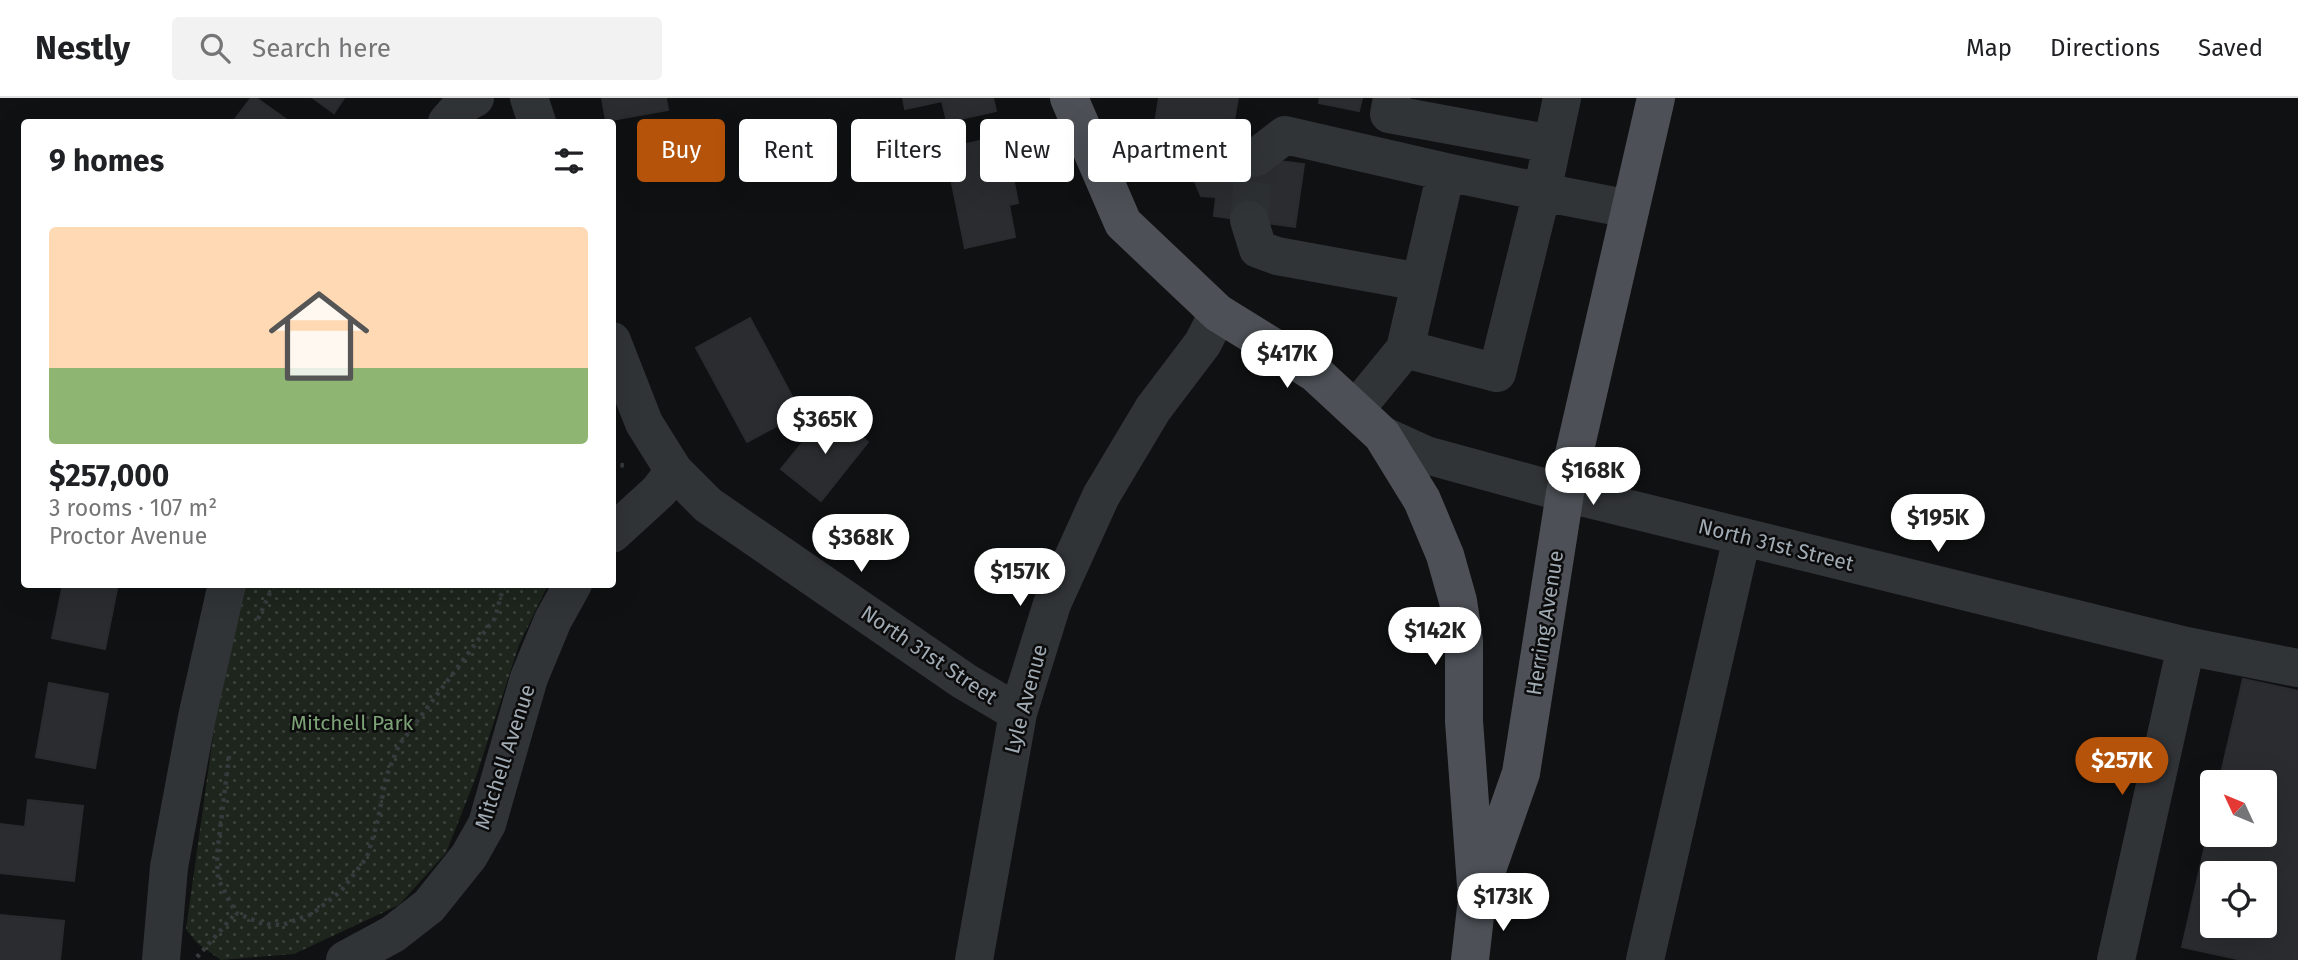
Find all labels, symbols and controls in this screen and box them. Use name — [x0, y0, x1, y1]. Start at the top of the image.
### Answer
search box — [172, 17, 662, 80]
text: Nestly — [35, 28, 130, 68]
icon: search — [196, 29, 234, 67]
text: Search here — [252, 33, 391, 64]
text: Map — [1966, 34, 2012, 62]
text: Directions — [2050, 34, 2160, 62]
text: Saved — [2198, 34, 2263, 62]
chip: Buy — [637, 119, 725, 182]
chip: Rent — [739, 119, 837, 182]
chip: Filters — [851, 119, 966, 182]
chip: New — [980, 119, 1074, 182]
chip: Apartment — [1088, 119, 1251, 182]
icon: filters — [550, 142, 588, 180]
text: 9 homes — [49, 143, 164, 179]
icon: home — [256, 273, 382, 399]
pin: $417K — [1238, 330, 1336, 390]
text: $417K — [1257, 339, 1317, 367]
pin: $365K — [776, 396, 874, 456]
text: $365K — [793, 405, 857, 433]
pin: $168K — [1544, 448, 1642, 507]
text: $168K — [1561, 456, 1625, 484]
text: $257,000 — [49, 458, 169, 494]
text: 3 rooms · 107 m² — [49, 494, 217, 522]
pin: $195K — [1889, 494, 1987, 554]
text: $195K — [1907, 503, 1969, 531]
street label: North 31st Street — [1696, 513, 1857, 577]
pin: $368K — [812, 514, 910, 574]
text: Proctor Avenue — [49, 522, 207, 550]
text: $368K — [828, 523, 894, 551]
pin: $157K — [971, 548, 1069, 608]
street label: Herring Avenue — [1521, 549, 1569, 697]
text: $157K — [990, 557, 1050, 585]
street label: North 31st Street — [856, 600, 1003, 711]
pin: $142K — [1386, 608, 1484, 667]
text: $142K — [1404, 616, 1466, 644]
street label: Lyle Avenue — [999, 641, 1053, 757]
street label: Mitchell Avenue — [469, 681, 541, 833]
park label: Mitchell Park — [291, 710, 414, 736]
pin: $257K — [2073, 738, 2171, 797]
text: $257K — [2091, 746, 2153, 774]
north arrow — [2200, 770, 2277, 847]
map controls — [2200, 770, 2277, 938]
button: locate — [2200, 861, 2277, 938]
pin: $173K — [1454, 874, 1552, 933]
text: $173K — [1473, 882, 1533, 910]

